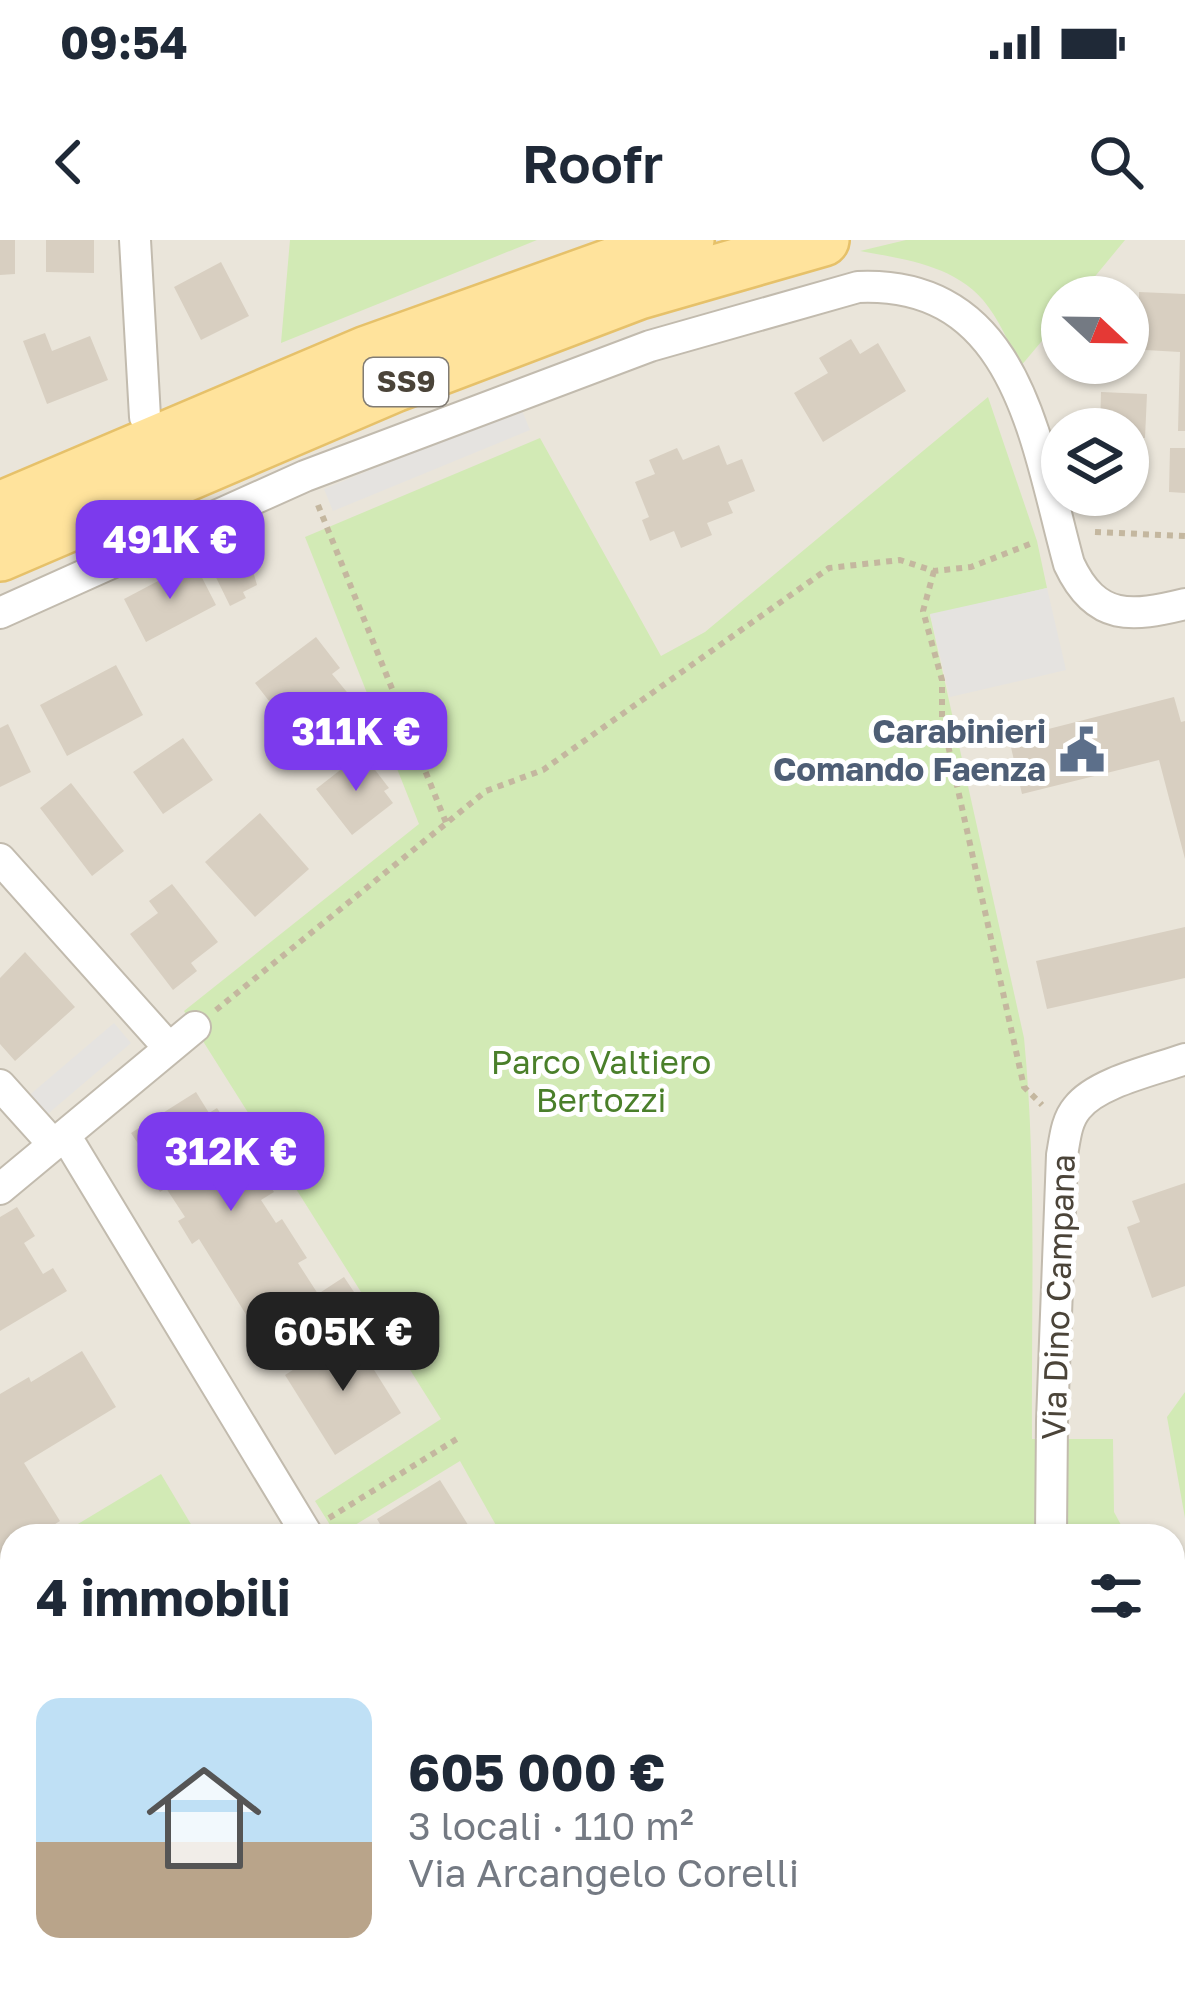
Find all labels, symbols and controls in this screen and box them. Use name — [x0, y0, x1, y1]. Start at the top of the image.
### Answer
text: 09:54 — [60, 15, 188, 69]
icon: back — [36, 129, 102, 195]
icon: search — [1083, 129, 1149, 195]
text: Roofr — [522, 130, 663, 195]
north arrow — [1041, 276, 1149, 384]
map controls — [1041, 276, 1149, 516]
road number: SS9 — [364, 358, 448, 406]
button: layers — [1041, 408, 1149, 516]
pin: 491K € — [72, 500, 268, 602]
text: 491K € — [103, 515, 237, 562]
pin: 311K € — [258, 692, 454, 794]
text: 311K € — [291, 707, 421, 754]
place label: Carabinieri Comando Faenza — [773, 711, 1046, 788]
public building icon: Carabinieri Comando Faenza — [1057, 725, 1107, 775]
park label: Parco Valtiero Bertozzi — [491, 1042, 711, 1119]
pin: 312K € — [133, 1112, 329, 1214]
text: 312K € — [164, 1127, 298, 1174]
street label: Via Dino Campana — [1033, 1153, 1082, 1441]
pin: 605K € — [245, 1292, 441, 1394]
text: 605K € — [273, 1307, 413, 1354]
icon: filters — [1083, 1563, 1149, 1629]
text: 4 immobili — [36, 1566, 291, 1627]
text: 605 000 € — [408, 1741, 666, 1802]
icon: home — [132, 1746, 276, 1890]
text: 3 locali · 110 m² — [408, 1802, 694, 1849]
text: Via Arcangelo Corelli — [408, 1849, 799, 1896]

